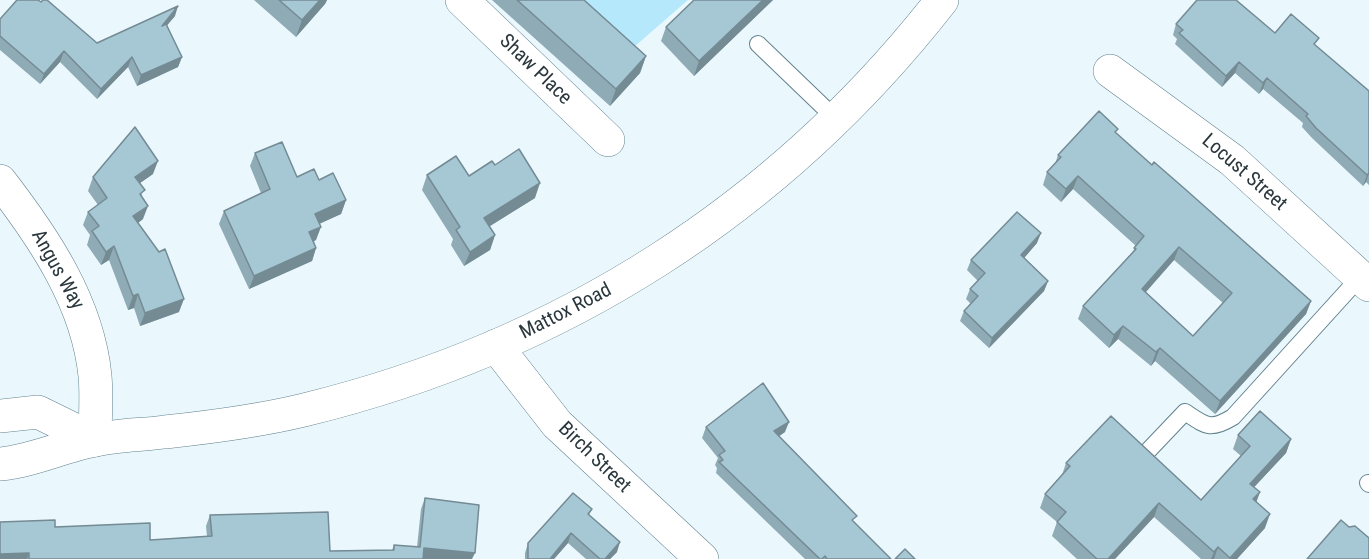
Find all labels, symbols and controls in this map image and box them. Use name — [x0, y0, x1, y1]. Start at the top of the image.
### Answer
street label: Shaw Place — [494, 30, 576, 110]
street label: Locust Street — [1197, 130, 1291, 216]
street label: Angus Way — [25, 226, 89, 314]
street label: Mattox Road — [516, 279, 616, 345]
street label: Birch Street — [553, 417, 635, 499]

